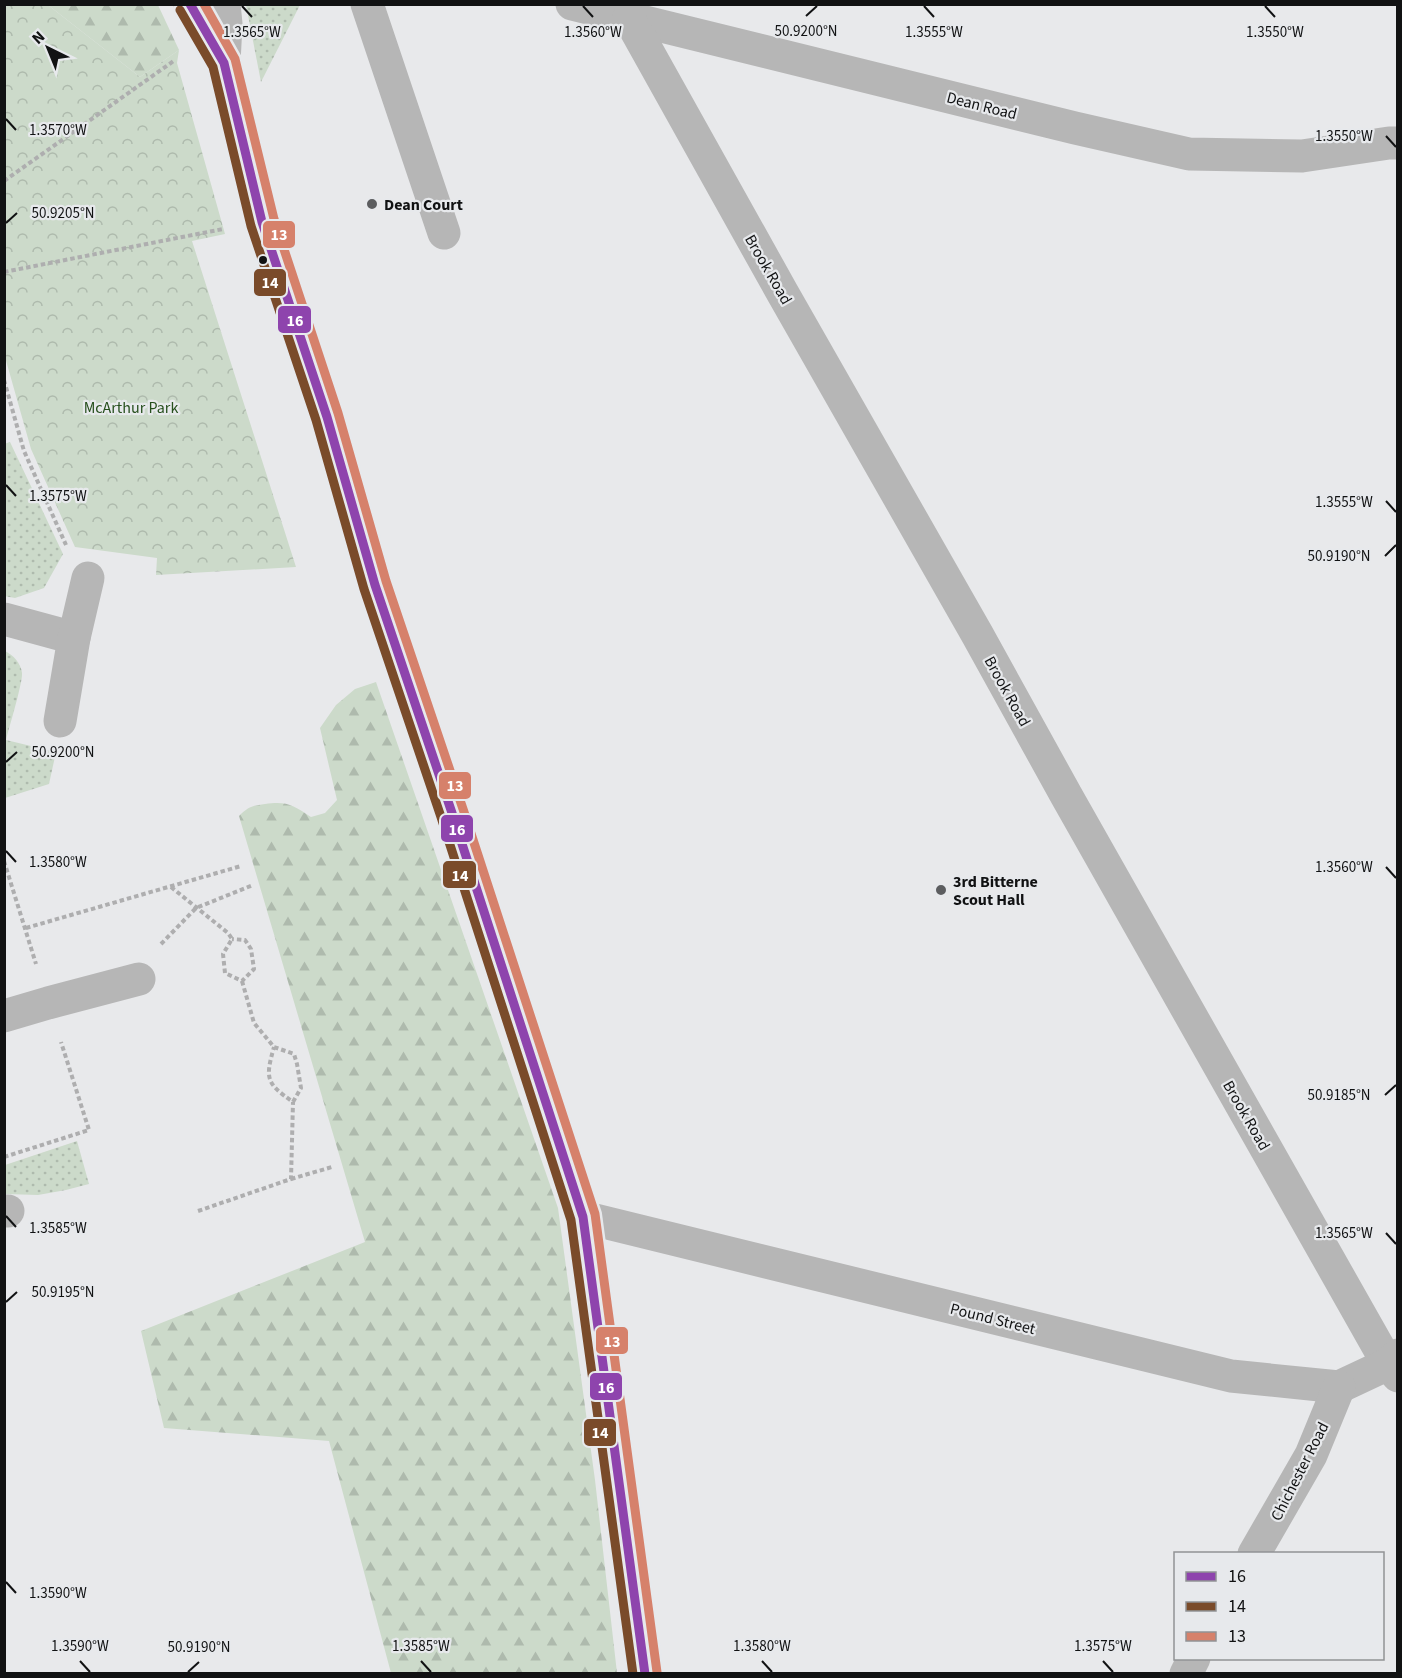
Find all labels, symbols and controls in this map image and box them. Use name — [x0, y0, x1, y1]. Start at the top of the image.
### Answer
north arrow — [18, 18, 78, 78]
text: 50.9200°N — [774, 21, 838, 42]
text: 1.3565°W — [223, 22, 281, 43]
text: 1.3560°W — [564, 22, 622, 43]
text: 1.3555°W — [905, 22, 963, 43]
text: 1.3550°W — [1246, 22, 1304, 43]
text: N — [27, 26, 50, 49]
street label: Dean Road — [944, 87, 1019, 125]
text: 1.3570°W — [29, 120, 87, 141]
text: 1.3550°W — [1315, 126, 1373, 147]
place label: Dean Court — [384, 194, 463, 216]
marker: Dean Court — [365, 197, 379, 211]
text: 50.9205°N — [31, 203, 95, 224]
line badge: 13 — [262, 220, 296, 249]
text: 13 — [271, 224, 287, 246]
street label: Brook Road — [739, 230, 797, 309]
unlabelled marker — [257, 254, 269, 266]
line badge: 14 — [253, 268, 287, 297]
text: 14 — [262, 272, 279, 294]
line badge: 16 — [277, 305, 312, 334]
text: 16 — [287, 310, 303, 332]
park label: McArthur Park — [84, 397, 178, 419]
text: 1.3575°W — [29, 486, 87, 507]
text: 1.3555°W — [1315, 492, 1373, 513]
text: 50.9190°N — [1307, 546, 1371, 567]
street label: Brook Road — [979, 652, 1036, 731]
text: 50.9200°N — [31, 742, 95, 763]
line badge: 13 — [438, 771, 472, 800]
text: 13 — [447, 775, 463, 797]
line badge: 16 — [440, 814, 474, 843]
text: 16 — [449, 819, 465, 841]
text: 1.3580°W — [29, 852, 87, 873]
text: 1.3560°W — [1315, 857, 1373, 878]
line badge: 14 — [442, 860, 477, 889]
text: 14 — [452, 865, 469, 887]
place label: 3rd Bitterne Scout Hall — [953, 871, 1038, 911]
marker: 3rd Bitterne Scout Hall — [934, 883, 948, 897]
street label: Brook Road — [1217, 1076, 1275, 1155]
text: 50.9185°N — [1307, 1085, 1371, 1106]
text: 1.3585°W — [29, 1218, 87, 1239]
text: 1.3565°W — [1315, 1223, 1373, 1244]
text: 50.9195°N — [31, 1282, 95, 1303]
street label: Pound Street — [948, 1298, 1038, 1340]
line badge: 13 — [595, 1326, 629, 1355]
text: 13 — [604, 1331, 620, 1353]
line badge: 16 — [589, 1372, 623, 1401]
text: 16 — [598, 1377, 614, 1399]
line badge: 14 — [583, 1418, 617, 1447]
street label: Chichester Road — [1265, 1418, 1334, 1525]
text: 14 — [592, 1422, 609, 1444]
legend — [1174, 1552, 1384, 1660]
text: 16 — [1228, 1564, 1246, 1589]
text: 1.3590°W — [29, 1583, 87, 1604]
text: 14 — [1228, 1594, 1246, 1619]
text: 13 — [1228, 1624, 1246, 1649]
text: 1.3590°W — [51, 1636, 109, 1657]
text: 1.3585°W — [392, 1636, 450, 1657]
text: 1.3580°W — [733, 1636, 791, 1657]
text: 1.3575°W — [1074, 1636, 1132, 1657]
text: 50.9190°N — [167, 1637, 231, 1658]

